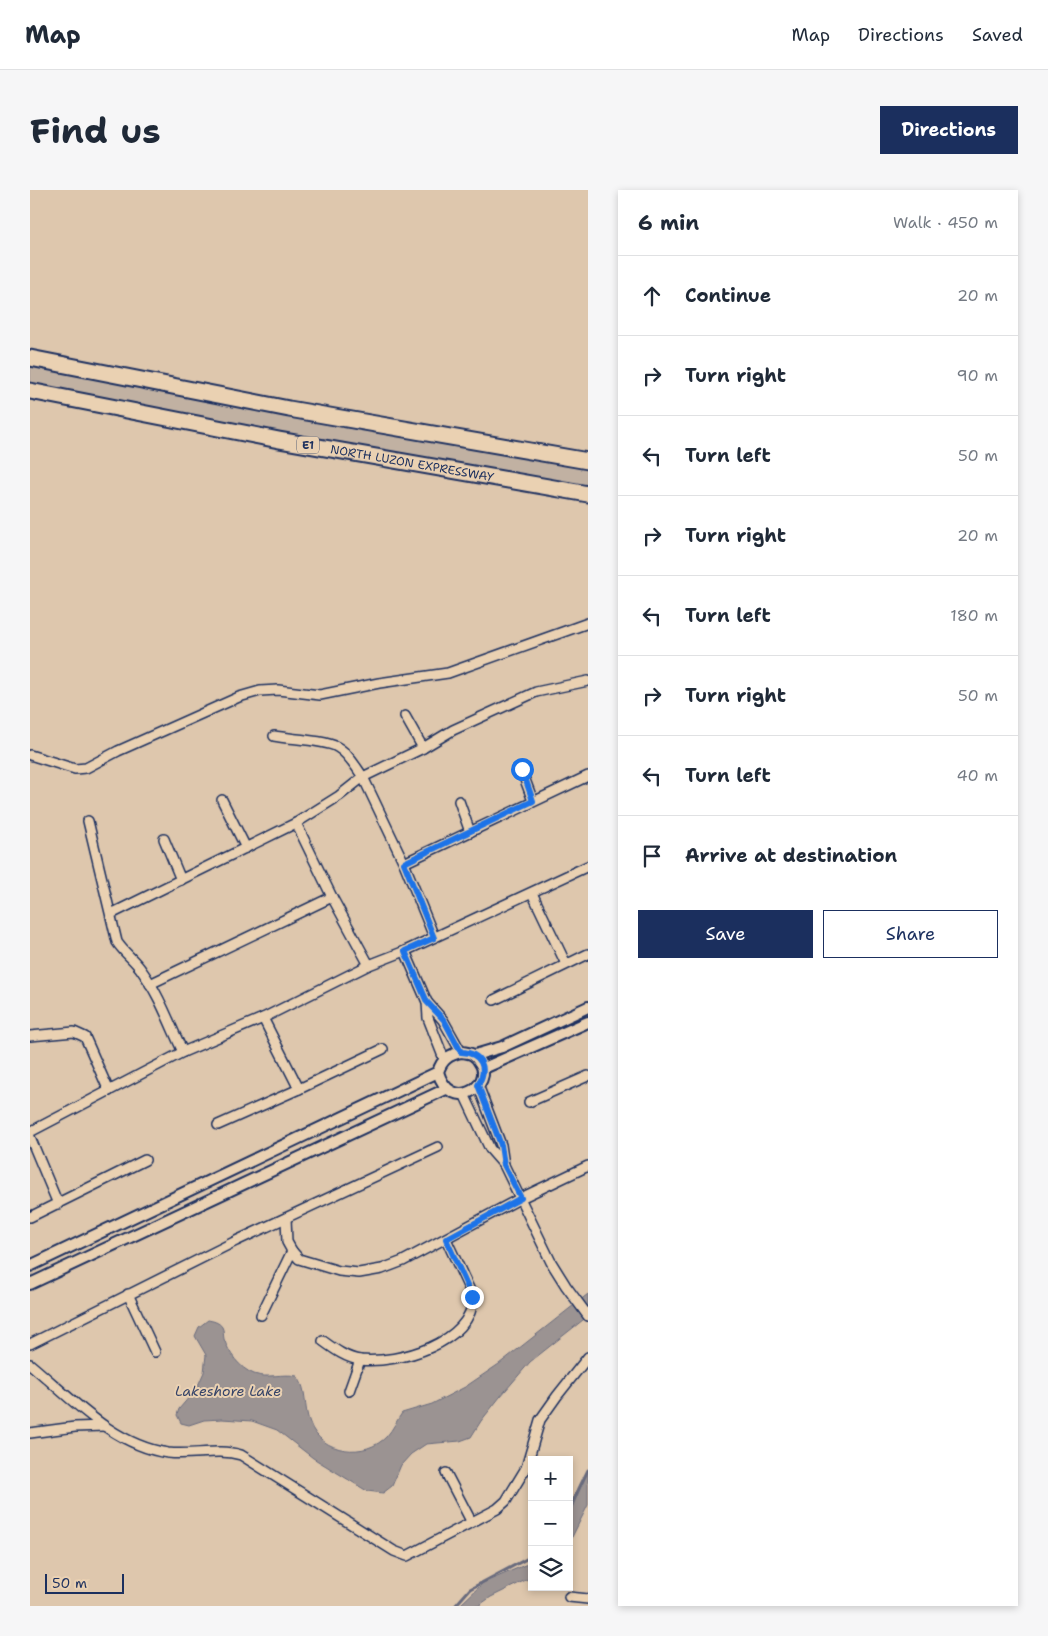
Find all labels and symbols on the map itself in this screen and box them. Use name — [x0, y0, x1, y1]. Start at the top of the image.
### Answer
road number: E1 — [297, 436, 319, 454]
street label: NORTH LUZON EXPRESSWAY — [329, 441, 496, 486]
route start — [511, 758, 534, 781]
route end — [461, 1286, 484, 1309]
water label: Lakeshore Lake — [175, 1382, 281, 1400]
scale bar — [45, 1571, 124, 1594]

